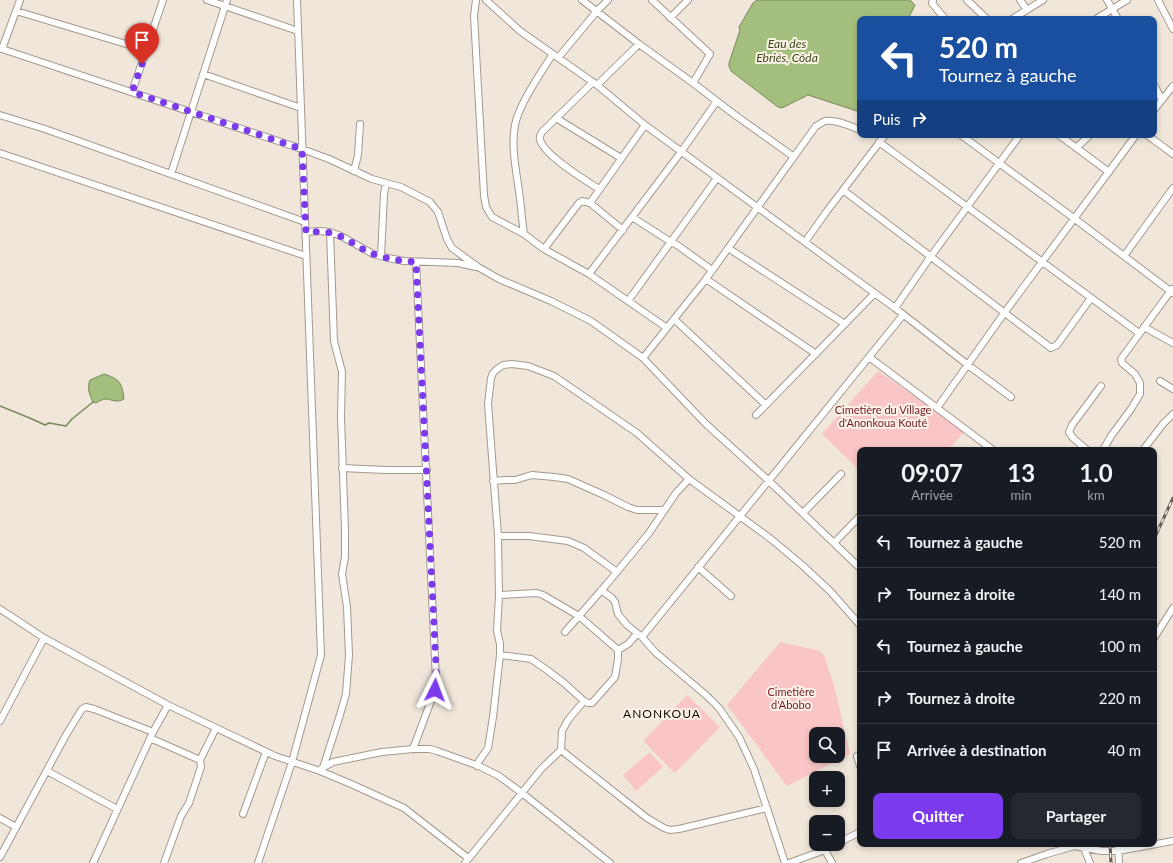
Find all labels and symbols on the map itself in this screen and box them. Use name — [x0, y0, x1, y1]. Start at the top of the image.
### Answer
pin — [125, 23, 159, 64]
water label: Eau des Ebriés, Côda — [756, 36, 818, 65]
park label: Cimetière du Village d'Anonkoua Kouté — [835, 403, 932, 429]
position arrow — [414, 669, 456, 711]
park label: Cimetière d'Abobo — [768, 685, 815, 711]
district label: ANONKOUA — [623, 706, 701, 721]

